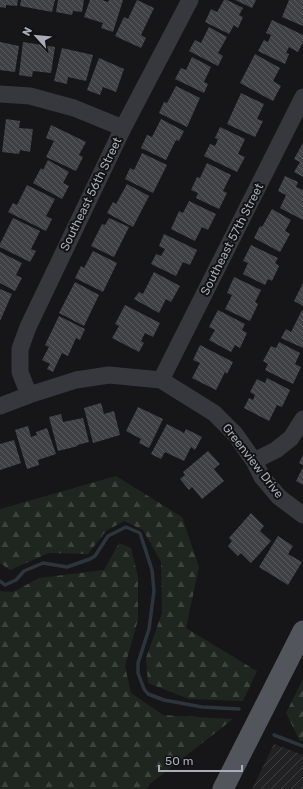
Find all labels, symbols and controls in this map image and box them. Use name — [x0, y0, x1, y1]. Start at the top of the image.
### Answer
north arrow — [16, 16, 56, 56]
text: N — [20, 25, 35, 38]
street label: Southeast 56th Street — [57, 135, 125, 253]
street label: Southeast 57th Street — [198, 180, 266, 297]
street label: Greenview Drive — [220, 421, 287, 501]
scale bar — [159, 747, 242, 773]
text: 50 m — [165, 754, 193, 768]

